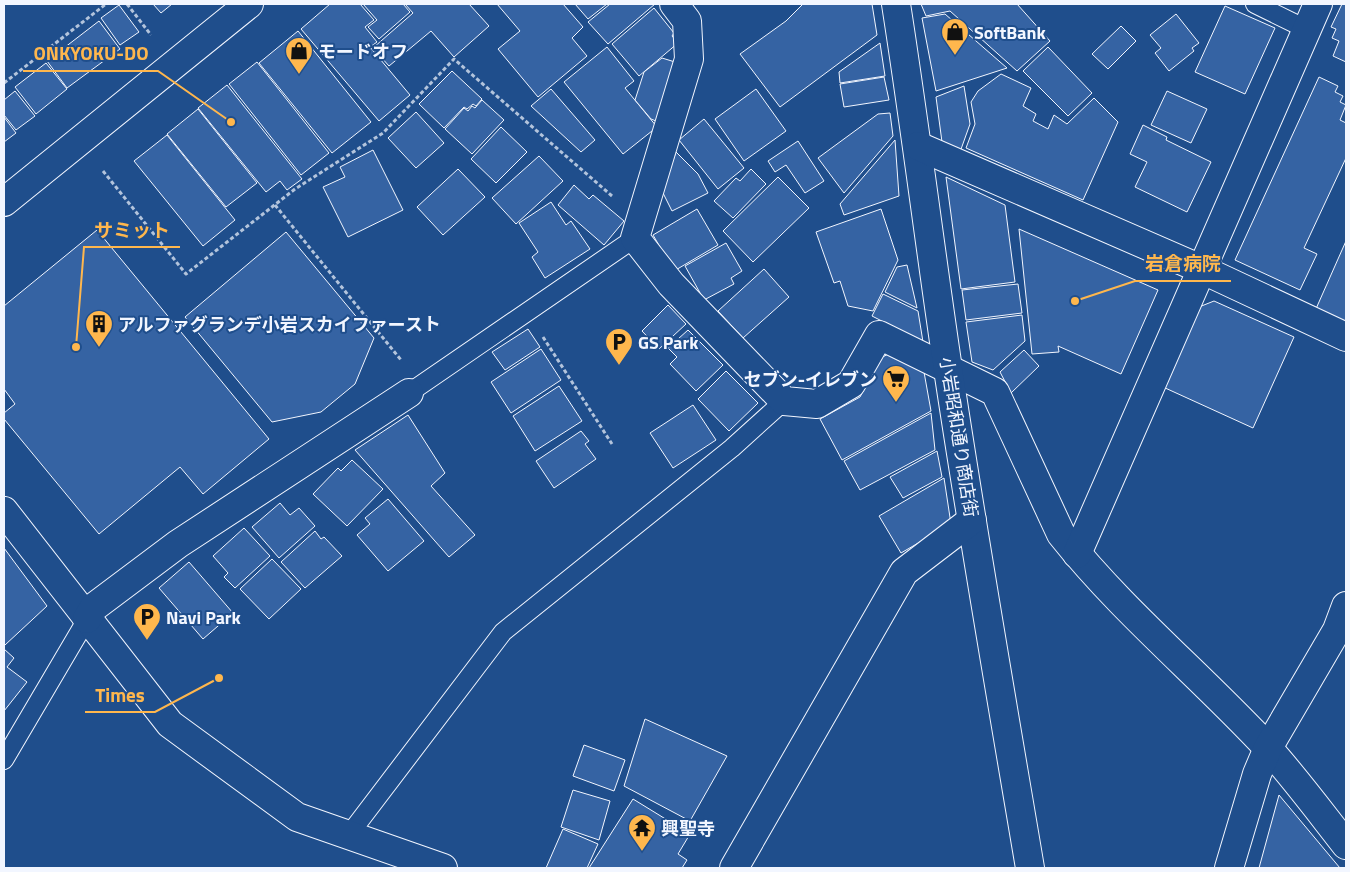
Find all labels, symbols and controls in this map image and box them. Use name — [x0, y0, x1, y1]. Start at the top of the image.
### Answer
shop icon: SoftBank — [940, 17, 970, 56]
place label: SoftBank — [974, 19, 1046, 46]
shop icon: モードオフ — [284, 36, 314, 75]
callout: ONKYOKU-DO — [23, 37, 158, 71]
text: ONKYOKU-DO — [33, 38, 149, 67]
place label: モードオフ — [318, 38, 408, 65]
callout: サミット — [84, 213, 180, 247]
text: サミット — [94, 215, 170, 244]
callout: 岩倉病院 — [1135, 247, 1231, 281]
text: 岩倉病院 — [1145, 248, 1221, 277]
building icon: アルファグランデ小岩スカイファースト — [84, 309, 114, 348]
place label: アルファグランデ小岩スカイファースト — [118, 311, 441, 338]
parking icon: GS Park — [604, 327, 634, 366]
place label: GS Park — [638, 329, 699, 356]
street label: 小岩昭和通り商店街 — [933, 355, 985, 519]
supermarket icon: セブン-イレブン — [881, 364, 911, 403]
place label: セブン-イレブン — [744, 366, 877, 393]
parking icon: Navi Park — [132, 602, 162, 641]
place label: Navi Park — [166, 604, 242, 631]
callout: Times — [85, 678, 155, 712]
text: Times — [95, 680, 145, 709]
temple icon: 興聖寺 — [627, 813, 657, 852]
place label: 興聖寺 — [661, 815, 715, 842]

